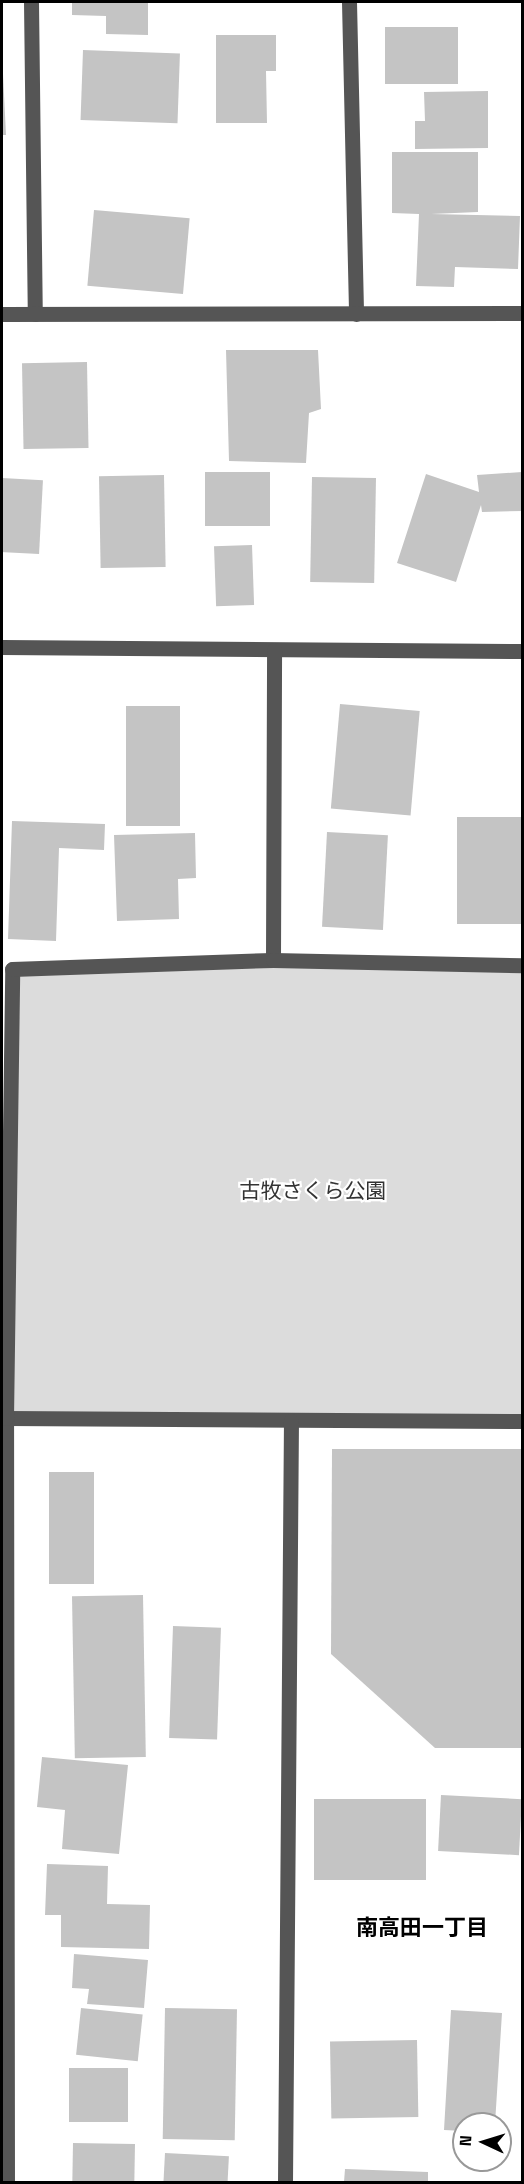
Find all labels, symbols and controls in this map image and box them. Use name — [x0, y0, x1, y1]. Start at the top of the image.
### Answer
park label: 古牧さくら公園 — [240, 1178, 386, 1204]
district label: 南高田一丁目 — [356, 1915, 488, 1941]
north arrow — [452, 2112, 512, 2172]
text: N — [455, 2135, 476, 2147]

